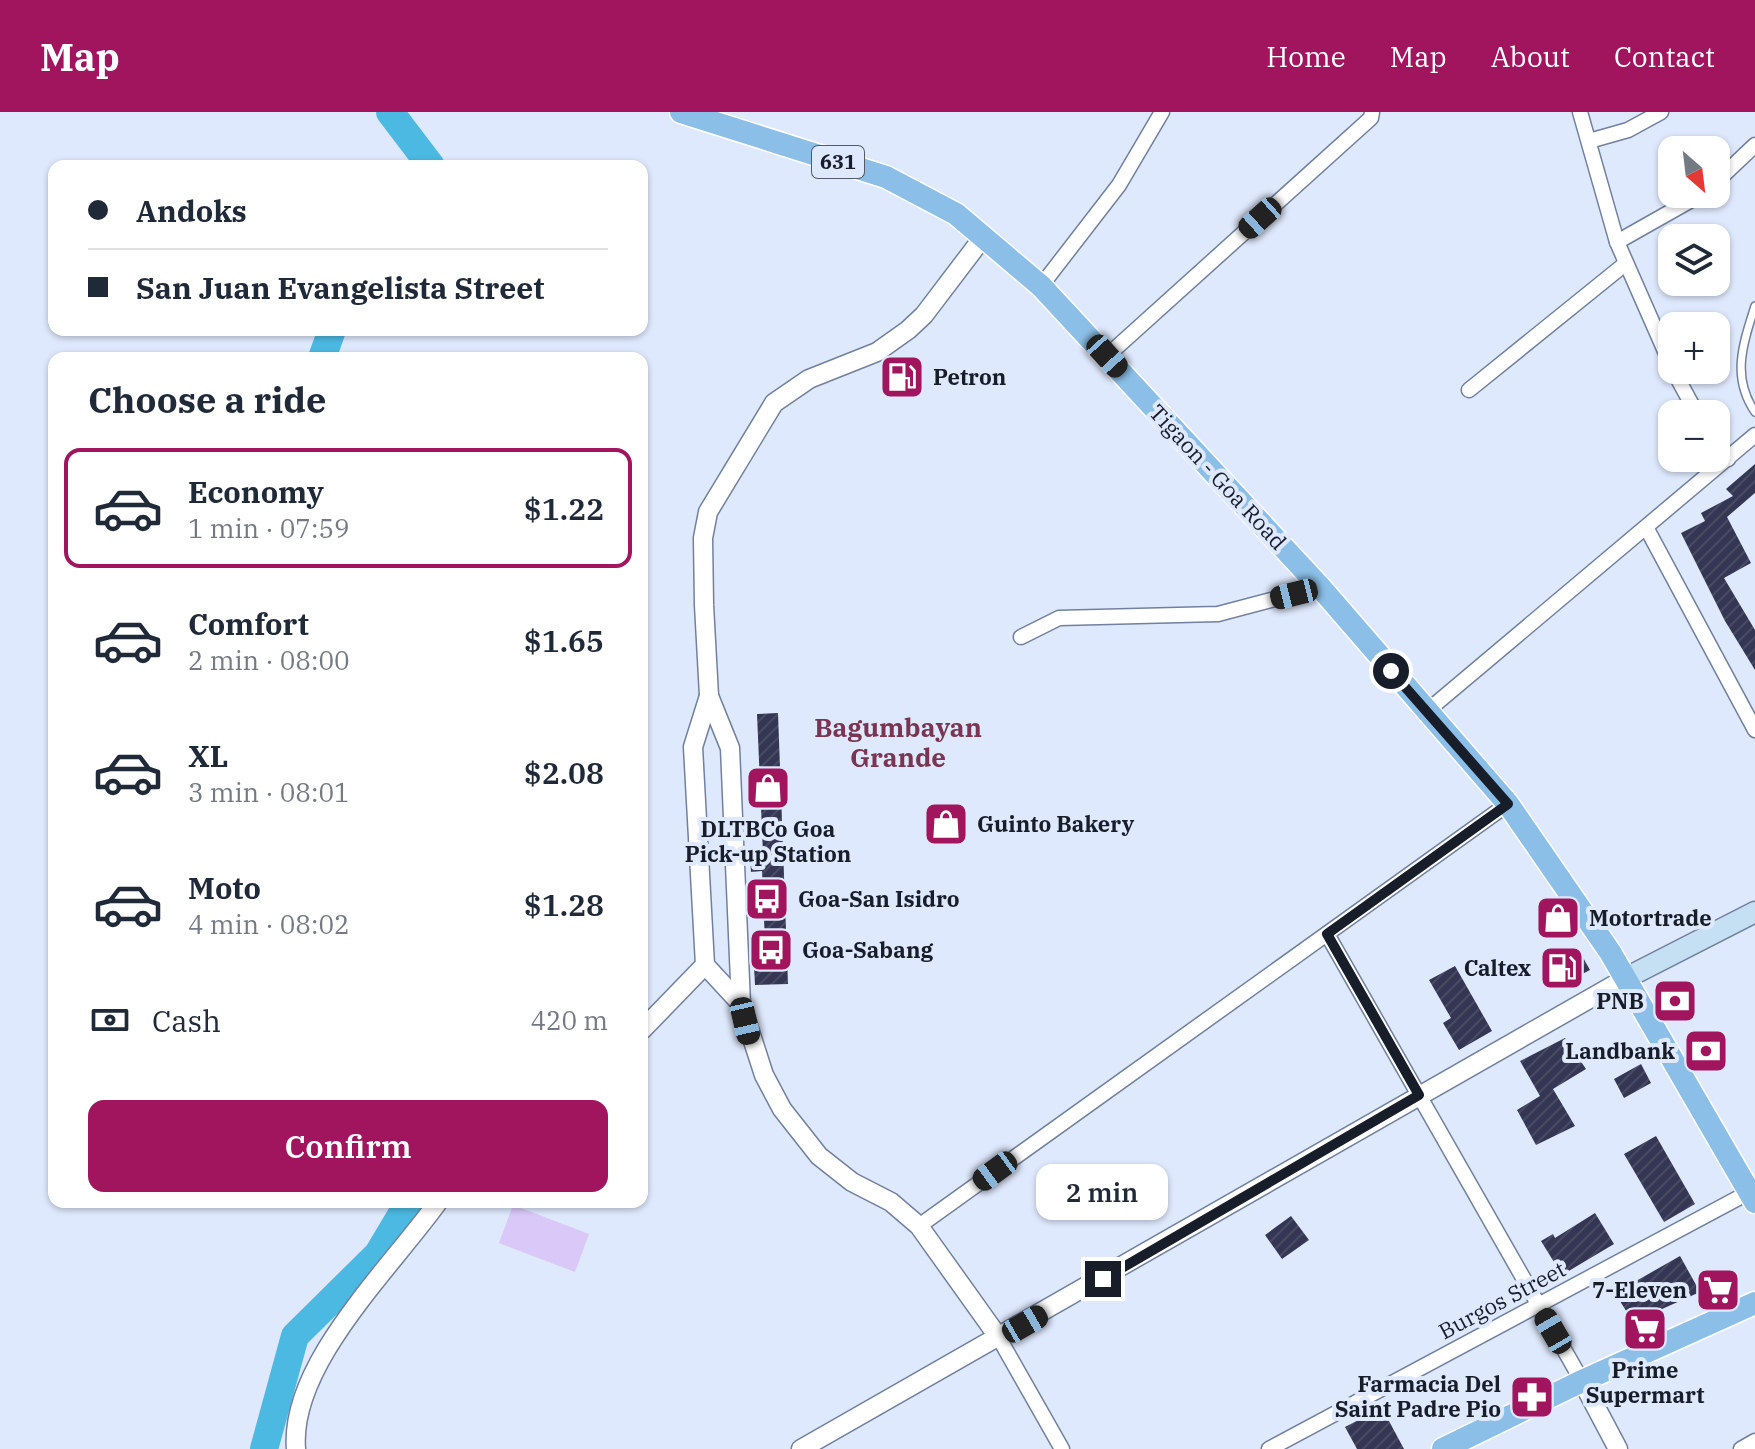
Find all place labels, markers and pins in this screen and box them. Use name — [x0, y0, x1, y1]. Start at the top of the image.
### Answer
fuel station icon: Petron — [878, 353, 926, 401]
place label: Petron — [933, 362, 1006, 391]
shop icon: DLTBCo Goa Pick-up Station — [744, 764, 792, 812]
shop icon: Guinto Bakery — [922, 800, 970, 848]
place label: Guinto Bakery — [977, 809, 1135, 838]
place label: DLTBCo Goa Pick-up Station — [685, 814, 851, 868]
bus stop icon: Goa-San Isidro — [743, 875, 791, 923]
place label: Goa-San Isidro — [798, 884, 960, 913]
shop icon: Motortrade — [1534, 894, 1582, 942]
place label: Motortrade — [1589, 903, 1712, 932]
bus stop icon: Goa-Sabang — [747, 926, 795, 974]
place label: Goa-Sabang — [802, 935, 933, 964]
fuel station icon: Caltex — [1538, 944, 1586, 992]
place label: Caltex — [1464, 953, 1531, 982]
bank icon: PNB — [1651, 977, 1699, 1025]
place label: PNB — [1596, 986, 1644, 1015]
bank icon: Landbank — [1682, 1027, 1730, 1075]
place label: Landbank — [1565, 1036, 1675, 1065]
supermarket icon: 7-Eleven — [1694, 1266, 1742, 1314]
place label: 7-Eleven — [1592, 1275, 1687, 1304]
supermarket icon: Prime Supermart — [1621, 1305, 1669, 1353]
place label: Prime Supermart — [1586, 1355, 1704, 1409]
place label: Farmacia Del Saint Padre Pio — [1335, 1369, 1501, 1423]
pharmacy icon: Farmacia Del Saint Padre Pio — [1508, 1373, 1556, 1421]

